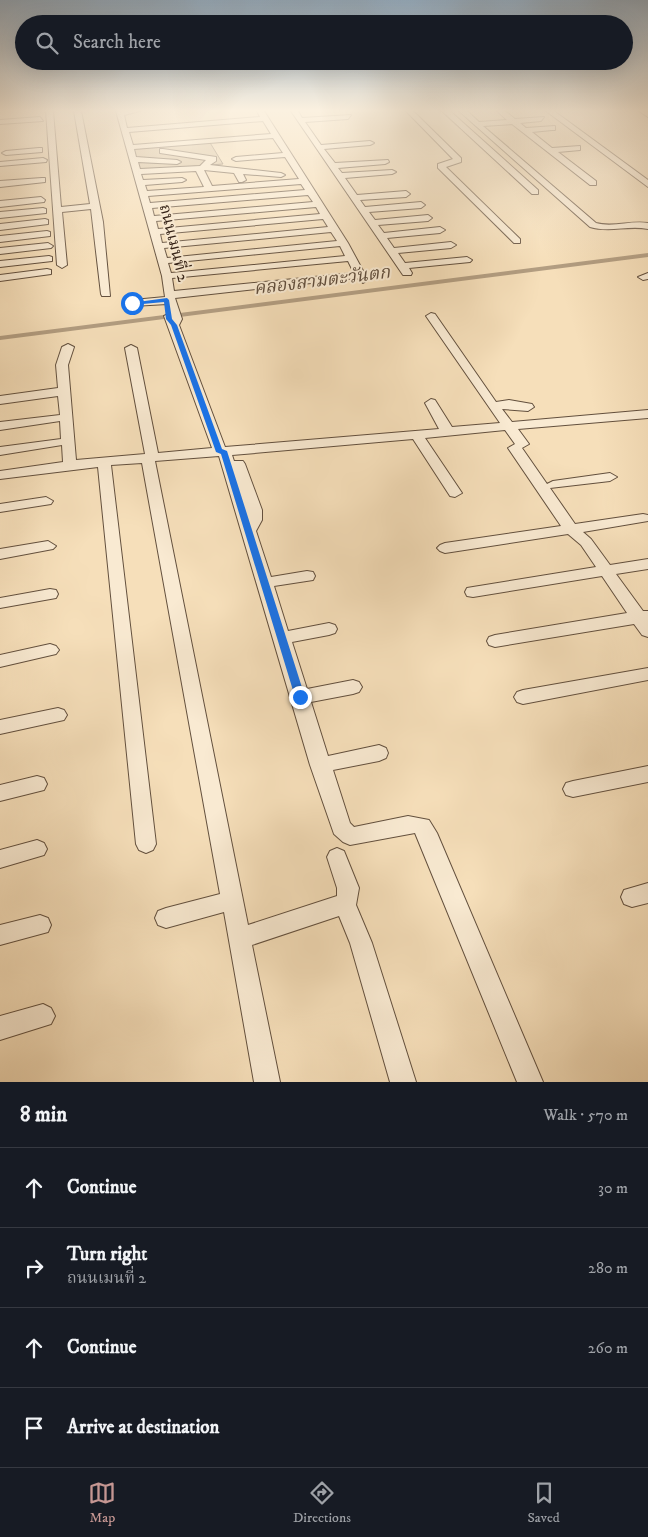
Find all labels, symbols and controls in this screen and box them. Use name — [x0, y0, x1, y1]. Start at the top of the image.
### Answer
search box — [15, 15, 633, 70]
icon: search — [33, 29, 61, 57]
text: Search here — [73, 31, 161, 54]
street label: ถนนเมนที่ 2 — [155, 202, 195, 284]
water label: คลองสามตะวันตก — [253, 262, 392, 300]
route start — [121, 292, 144, 315]
route end — [289, 686, 312, 709]
text: 8 min — [20, 1102, 67, 1128]
text: Walk · 570 m — [544, 1105, 628, 1125]
icon: ahead — [20, 1174, 48, 1202]
text: Continue — [67, 1176, 137, 1199]
text: 30 m — [598, 1178, 628, 1198]
text: Turn right — [67, 1243, 147, 1266]
icon: right — [20, 1254, 48, 1282]
text: 280 m — [588, 1258, 628, 1278]
text: ถนนเมนที่ 2 — [67, 1268, 146, 1288]
icon: ahead — [20, 1334, 48, 1362]
text: Continue — [67, 1336, 137, 1359]
text: 260 m — [588, 1338, 628, 1358]
icon: arrive — [20, 1414, 48, 1442]
text: Arrive at destination — [67, 1416, 219, 1439]
tab: Map — [88, 1479, 116, 1527]
tab: Directions — [293, 1479, 351, 1527]
tab: Saved — [528, 1479, 560, 1527]

